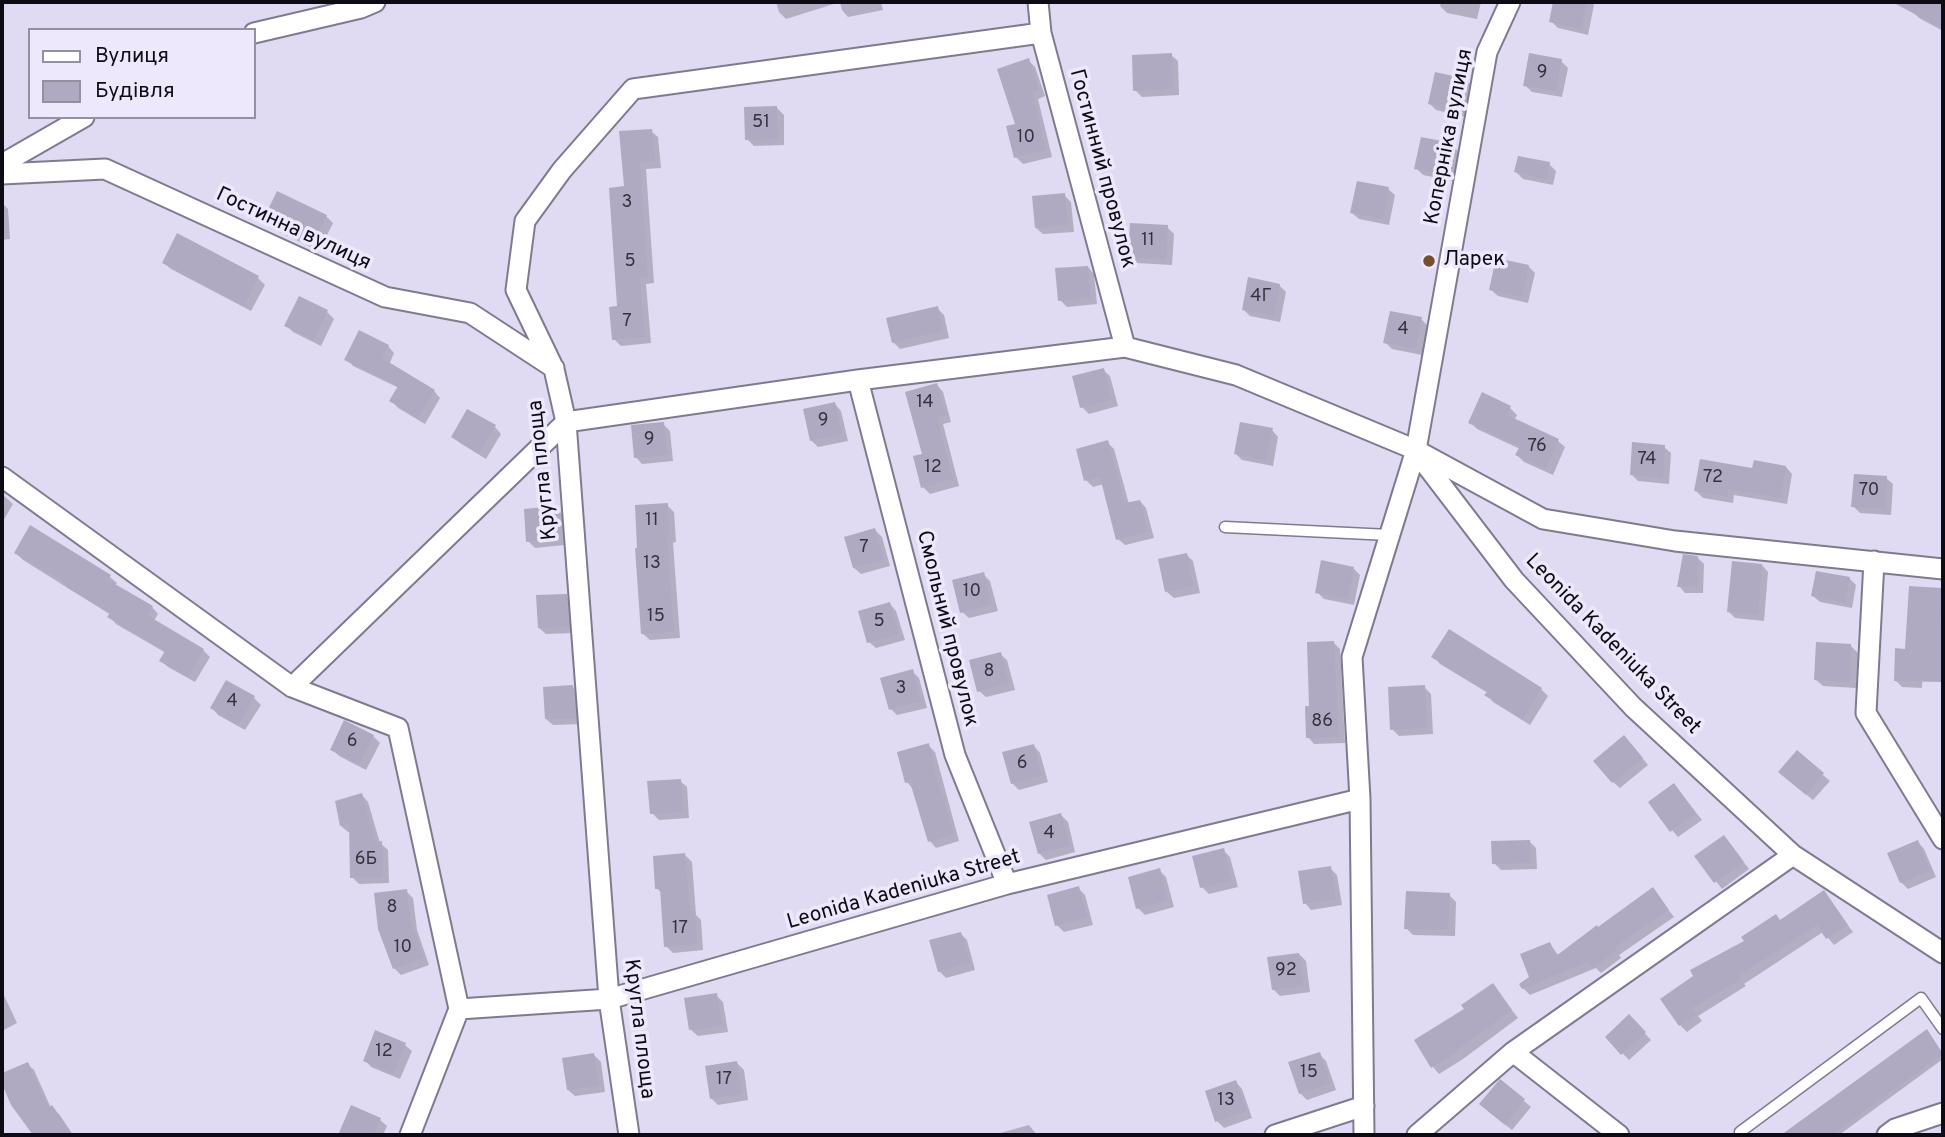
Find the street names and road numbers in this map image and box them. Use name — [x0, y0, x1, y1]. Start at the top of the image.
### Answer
street label: Коперніка вулиця — [1421, 47, 1479, 227]
street label: Гостинний провулок — [1062, 67, 1140, 271]
street label: Гостинна вулиця — [211, 183, 375, 277]
street label: Кругла площа — [524, 399, 564, 541]
street label: Смольний провулок — [909, 528, 983, 730]
street label: Leonida Kadeniuka Street — [1519, 549, 1705, 741]
street label: Leonida Kadeniuka Street — [784, 846, 1024, 936]
street label: Кругла площа — [617, 958, 659, 1100]

